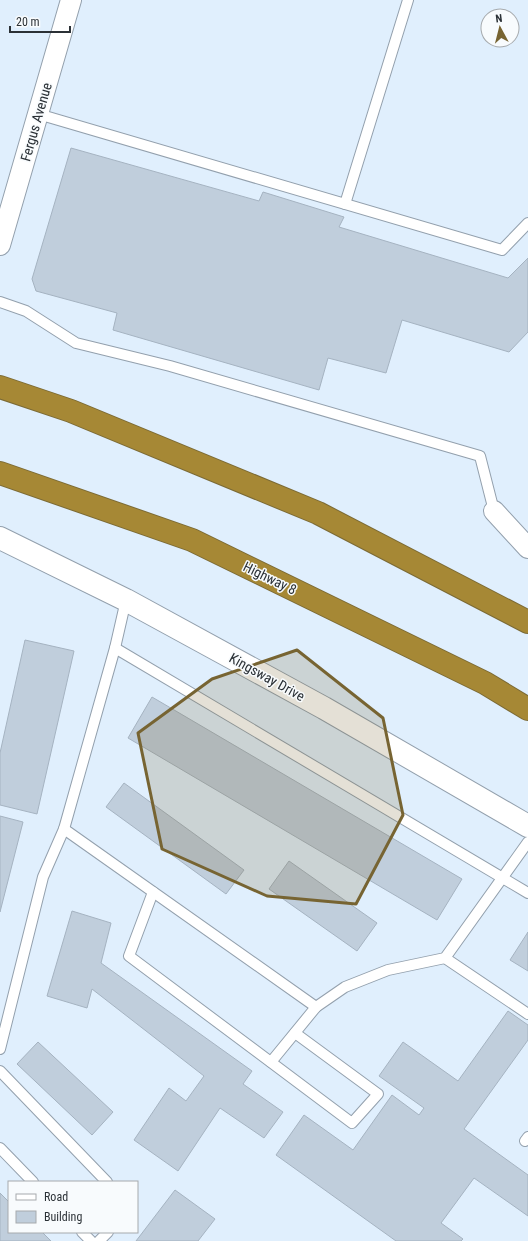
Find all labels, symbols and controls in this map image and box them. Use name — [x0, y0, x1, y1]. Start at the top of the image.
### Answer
scale bar — [10, 8, 70, 34]
north arrow — [480, 8, 520, 48]
text: N — [495, 12, 503, 25]
text: 20 m — [16, 15, 40, 29]
street label: Fergus Avenue — [17, 81, 55, 163]
street label: Highway 8 — [241, 558, 299, 598]
street label: Kingsway Drive — [227, 650, 308, 704]
legend — [8, 1181, 138, 1233]
text: Road — [44, 1190, 68, 1204]
text: Building — [44, 1210, 82, 1224]

